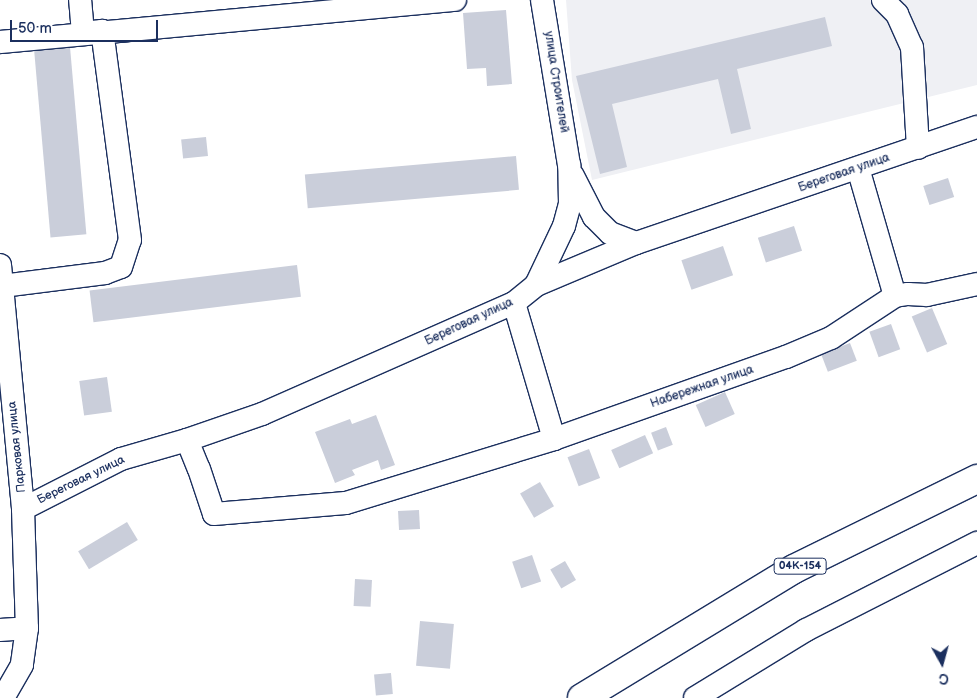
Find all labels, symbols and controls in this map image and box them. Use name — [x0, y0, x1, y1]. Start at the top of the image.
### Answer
scale bar — [12, 10, 160, 42]
text: 50 m — [18, 19, 52, 38]
street label: улица Строителей — [541, 30, 571, 134]
street label: Береговая улица — [796, 151, 892, 195]
street label: Береговая улица — [423, 295, 515, 349]
street label: Набережная улица — [649, 363, 755, 411]
street label: Парковая улица — [5, 401, 29, 493]
street label: Береговая улица — [35, 453, 127, 507]
road number: 04К-154 — [772, 558, 828, 574]
north arrow — [917, 638, 967, 688]
text: С — [938, 669, 950, 687]

